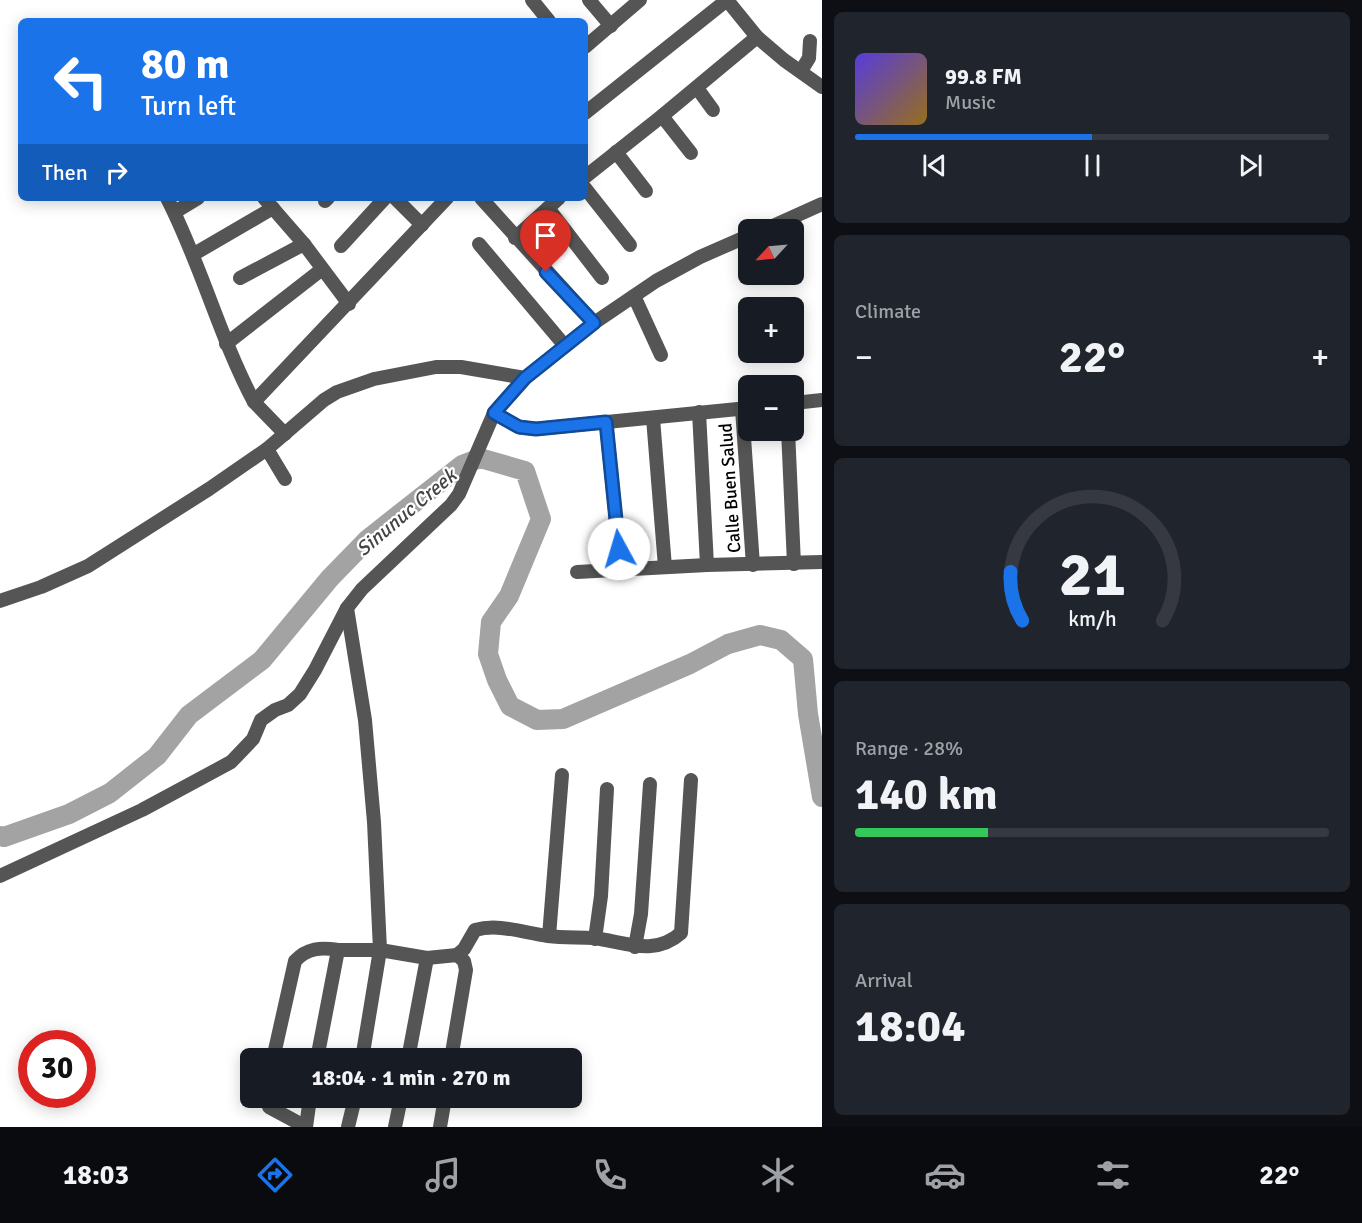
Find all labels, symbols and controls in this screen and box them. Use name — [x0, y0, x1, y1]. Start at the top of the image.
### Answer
text: 80 m — [141, 39, 230, 90]
icon: left — [42, 42, 120, 120]
text: 99.8 FM — [945, 63, 1022, 90]
text: Turn left — [141, 90, 236, 123]
text: Music — [945, 90, 996, 115]
icon: previous — [918, 149, 951, 182]
icon: pause — [1076, 149, 1109, 182]
icon: next — [1234, 149, 1267, 182]
icon: right — [100, 156, 133, 189]
text: Then — [42, 159, 88, 186]
pin — [520, 210, 571, 272]
icon: arrive — [529, 219, 562, 252]
north arrow — [738, 219, 804, 285]
map controls — [738, 219, 804, 441]
button: + — [738, 297, 804, 363]
text: Climate — [855, 299, 921, 324]
text: 22° — [1059, 330, 1125, 385]
text: − — [855, 337, 873, 378]
text: + — [1311, 337, 1329, 378]
button: − — [738, 375, 804, 441]
street label: Calle Buen Salud — [714, 422, 746, 554]
water label: Sinunuc Creek — [351, 462, 463, 562]
position arrow — [587, 517, 651, 581]
text: 21 — [1058, 536, 1126, 613]
text: km/h — [1068, 606, 1116, 632]
text: Range · 28% — [855, 736, 963, 761]
text: 140 km — [855, 767, 998, 822]
text: Arrival — [855, 968, 913, 993]
text: 18:04 — [855, 999, 965, 1054]
speed limit sign: 30 — [18, 1030, 96, 1108]
text: 18:04 · 1 min · 270 m — [311, 1064, 511, 1091]
icon: directions — [254, 1154, 296, 1196]
icon: music — [422, 1154, 464, 1196]
icon: phone — [589, 1154, 631, 1196]
icon: climate — [757, 1154, 799, 1196]
icon: car — [924, 1154, 966, 1196]
icon: filters — [1092, 1154, 1134, 1196]
text: 18:03 — [63, 1159, 129, 1192]
text: 22° — [1259, 1159, 1299, 1192]

